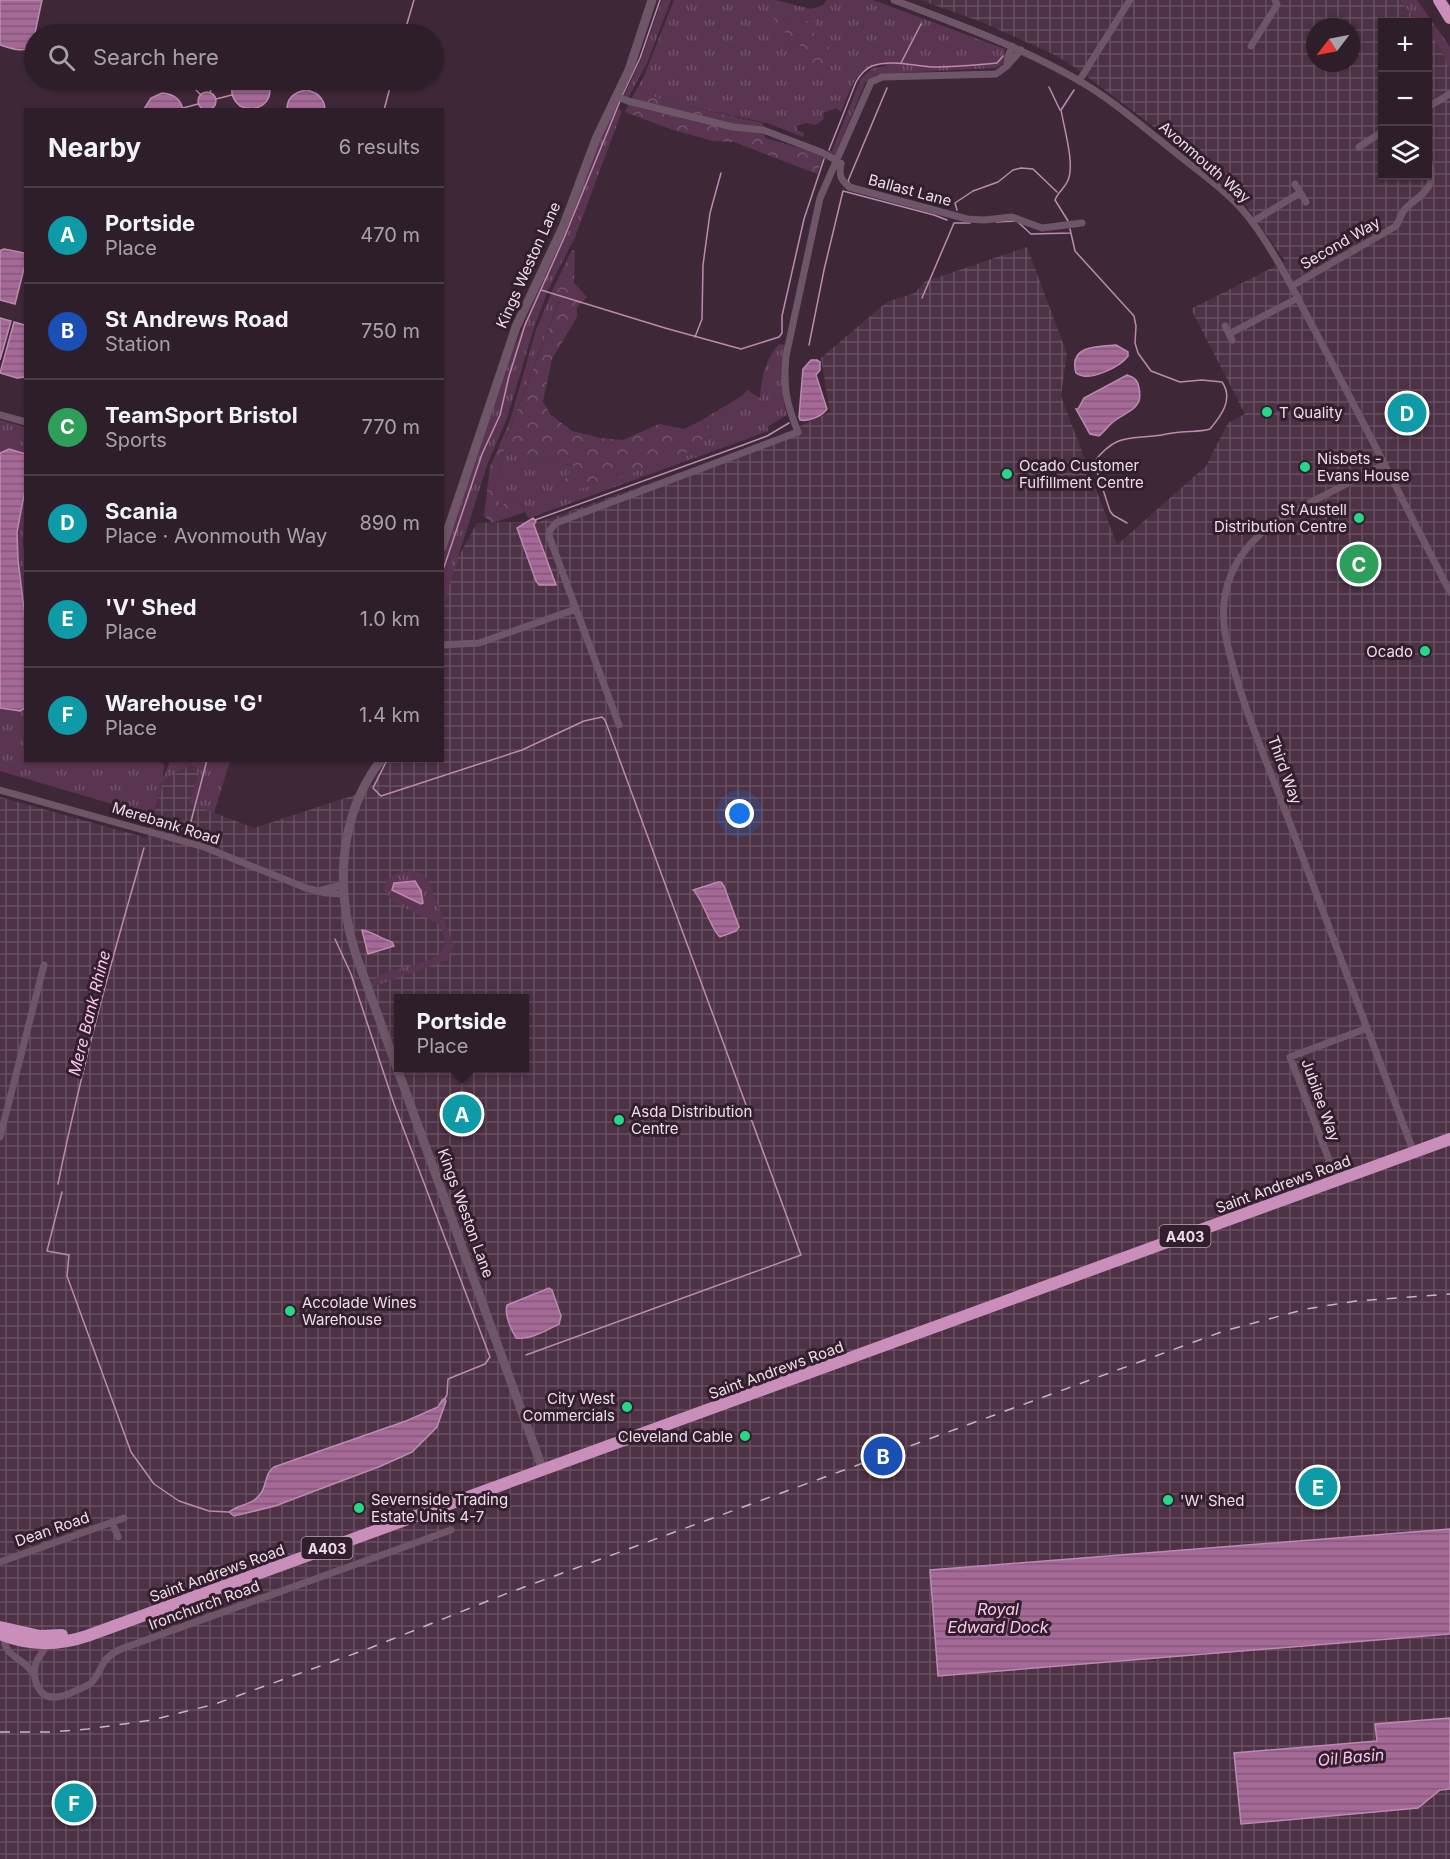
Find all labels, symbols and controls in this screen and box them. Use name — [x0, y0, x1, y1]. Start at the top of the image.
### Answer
north arrow — [1306, 18, 1360, 72]
map controls — [1378, 18, 1432, 180]
button: + — [1378, 18, 1432, 72]
search box — [24, 24, 444, 90]
icon: search — [45, 41, 78, 74]
text: Search here — [93, 44, 219, 70]
button: − — [1378, 72, 1432, 126]
street label: Avonmouth Way — [1155, 117, 1255, 207]
button: layers — [1378, 126, 1432, 180]
text: Nearby — [48, 132, 141, 163]
text: 6 results — [339, 135, 420, 159]
street label: Ballast Lane — [866, 170, 954, 210]
street label: Kings Weston Lane — [492, 199, 564, 331]
text: Portside — [105, 210, 195, 236]
street label: Second Way — [1297, 212, 1384, 273]
text: A — [60, 223, 75, 247]
text: 470 m — [360, 223, 420, 247]
text: Place — [105, 236, 157, 260]
text: St Andrews Road — [105, 306, 289, 332]
text: B — [61, 319, 74, 343]
text: 750 m — [361, 319, 420, 343]
text: Station — [105, 332, 171, 356]
pin: D — [1388, 390, 1426, 436]
text: TeamSport Bristol — [105, 402, 298, 428]
place label: T Quality — [1279, 403, 1343, 422]
marker: T Quality — [1260, 405, 1274, 419]
text: C — [60, 415, 75, 439]
text: 770 m — [362, 415, 420, 439]
text: Sports — [105, 428, 167, 452]
place label: Nisbets - Evans House — [1317, 449, 1409, 485]
place label: Ocado Customer Fulfillment Centre — [1019, 456, 1144, 492]
marker: Nisbets - Evans House — [1298, 460, 1312, 474]
marker: Ocado Customer Fulfillment Centre — [1000, 467, 1014, 481]
text: Scania — [105, 498, 178, 524]
place label: St Austell Distribution Centre — [1214, 500, 1347, 536]
text: D — [60, 511, 75, 535]
text: 890 m — [359, 511, 420, 535]
marker: St Austell Distribution Centre — [1352, 511, 1366, 525]
text: Place · Avonmouth Way — [105, 524, 327, 548]
pin: C — [1340, 542, 1378, 586]
text: 'V' Shed — [105, 594, 197, 620]
text: E — [61, 607, 74, 631]
text: 1.0 km — [360, 607, 420, 631]
text: Place — [105, 620, 157, 644]
place label: Ocado — [1366, 642, 1413, 661]
marker: Ocado — [1418, 644, 1432, 658]
text: Warehouse 'G' — [105, 690, 264, 716]
text: F — [62, 703, 73, 727]
text: 1.4 km — [359, 703, 420, 727]
text: Place — [105, 716, 157, 740]
street label: Third Way — [1264, 733, 1306, 807]
street label: Merebank Road — [110, 798, 222, 848]
your location — [725, 799, 754, 828]
water label: Mere Bank Rhine — [64, 948, 114, 1078]
popup — [394, 994, 529, 1072]
text: Portside — [416, 1008, 507, 1034]
text: Place — [416, 1034, 468, 1058]
street label: Jubilee Way — [1297, 1056, 1345, 1144]
pin: A — [442, 1092, 482, 1136]
place label: Asda Distribution Centre — [631, 1102, 752, 1138]
marker: Asda Distribution Centre — [612, 1113, 626, 1127]
street label: Kings Weston Lane — [434, 1146, 498, 1280]
street label: Saint Andrews Road — [1213, 1151, 1353, 1217]
road number: A403 — [1160, 1225, 1210, 1247]
place label: Accolade Wines Warehouse — [302, 1293, 417, 1329]
marker: Accolade Wines Warehouse — [283, 1304, 297, 1318]
street label: Saint Andrews Road — [706, 1337, 846, 1403]
place label: City West Commercials — [522, 1389, 615, 1425]
marker: City West Commercials — [620, 1400, 634, 1414]
place label: Cleveland Cable — [618, 1427, 733, 1446]
marker: Cleveland Cable — [738, 1429, 752, 1443]
pin: B — [864, 1434, 902, 1478]
pin: E — [1298, 1464, 1338, 1510]
place label: Severnside Trading Estate Units 4-7 — [371, 1490, 508, 1526]
place label: 'W' Shed — [1180, 1491, 1244, 1510]
marker: 'W' Shed — [1161, 1493, 1175, 1507]
marker: Severnside Trading Estate Units 4-7 — [352, 1501, 366, 1515]
street label: Dean Road — [12, 1507, 92, 1551]
road number: A403 — [302, 1537, 352, 1559]
street label: Saint Andrews Road — [147, 1540, 287, 1606]
street label: Ironchurch Road — [146, 1576, 262, 1634]
water label: Royal Edward Dock — [947, 1599, 1049, 1637]
water label: Oil Basin — [1317, 1744, 1385, 1770]
pin: F — [54, 1780, 94, 1826]

